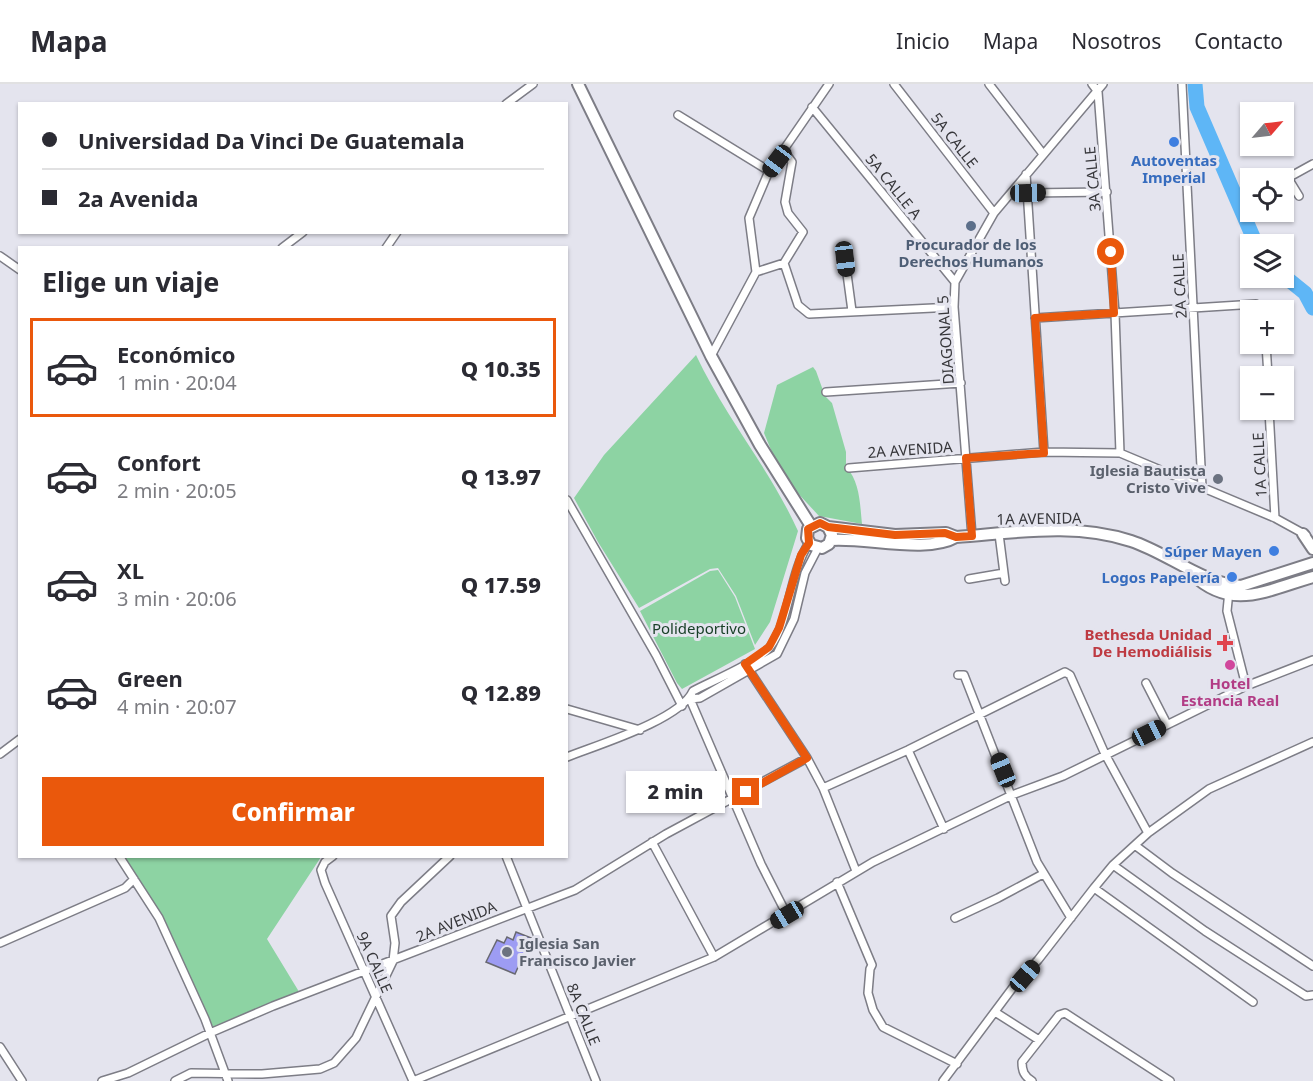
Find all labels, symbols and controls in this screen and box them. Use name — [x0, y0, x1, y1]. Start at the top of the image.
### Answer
text: Mapa — [30, 22, 108, 60]
text: Inicio — [896, 27, 950, 55]
text: Mapa — [983, 27, 1038, 55]
text: Nosotros — [1071, 27, 1161, 55]
text: Contacto — [1194, 27, 1283, 55]
north arrow — [1240, 102, 1294, 156]
map controls — [1240, 102, 1294, 420]
street label: 5A CALLE — [927, 108, 983, 172]
text: Universidad Da Vinci De Guatemala — [78, 125, 465, 155]
marker: Autoventas Imperial — [1167, 135, 1181, 149]
car — [759, 141, 795, 181]
street label: 3A CALLE — [1079, 146, 1105, 212]
street label: 5A CALLE A — [861, 149, 927, 223]
place label: Autoventas Imperial — [1131, 150, 1217, 187]
button: locate — [1240, 168, 1294, 222]
text: 2a Avenida — [78, 183, 198, 213]
car — [1010, 184, 1046, 202]
marker: Procurador de los Derechos Humanos — [964, 219, 978, 233]
place label: Procurador de los Derechos Humanos — [898, 234, 1044, 271]
button: layers — [1240, 234, 1294, 288]
route start — [1097, 238, 1124, 265]
car — [834, 240, 856, 278]
street label: 2A CALLE — [1167, 253, 1191, 319]
text: Elige un viaje — [42, 263, 219, 300]
street label: DIAGONAL 5 — [932, 295, 958, 385]
button: + — [1240, 300, 1294, 354]
text: Económico — [117, 339, 236, 369]
icon: car — [45, 341, 99, 395]
text: Q 10.35 — [461, 353, 541, 383]
button: − — [1240, 366, 1294, 420]
text: 1 min · 20:04 — [117, 369, 237, 396]
street label: 1A CALLE — [1247, 432, 1271, 498]
street label: 2A AVENIDA — [867, 436, 954, 462]
text: Confort — [117, 447, 201, 477]
icon: car — [45, 449, 99, 503]
place label: Iglesia Bautista Cristo Vive — [1090, 460, 1206, 497]
text: Q 13.97 — [461, 461, 541, 491]
marker: Iglesia Bautista Cristo Vive — [1211, 472, 1225, 486]
text: 2 min · 20:05 — [117, 477, 237, 504]
street label: 1A AVENIDA — [996, 507, 1082, 529]
place label: Súper Mayen — [1165, 541, 1262, 561]
marker: Súper Mayen — [1267, 544, 1281, 558]
text: XL — [117, 555, 144, 585]
icon: car — [45, 557, 99, 611]
place label: Logos Papelería — [1102, 567, 1220, 587]
text: Q 17.59 — [461, 569, 541, 599]
marker: Logos Papelería — [1225, 570, 1239, 584]
text: 3 min · 20:06 — [117, 585, 237, 612]
park label: Polideportivo — [652, 618, 746, 638]
place label: Bethesda Unidad De Hemodiálisis — [1084, 624, 1212, 661]
marker: Bethesda Unidad De Hemodiálisis — [1216, 634, 1234, 652]
marker: Hotel Estancia Real — [1223, 658, 1237, 672]
text: Green — [117, 663, 183, 693]
icon: car — [45, 665, 99, 719]
place label: Hotel Estancia Real — [1181, 673, 1279, 710]
text: Q 12.89 — [461, 677, 541, 707]
text: 4 min · 20:07 — [117, 693, 237, 720]
car — [1129, 717, 1169, 749]
car — [988, 750, 1018, 790]
callout: 2 min — [626, 771, 725, 813]
button: Confirmar — [42, 777, 544, 846]
text: 2 min — [648, 778, 703, 805]
route end — [732, 778, 759, 805]
street label: 2A AVENIDA — [413, 896, 500, 946]
car — [767, 898, 807, 932]
street label: 9A CALLE — [353, 928, 397, 996]
place label: Iglesia San Francisco Javier — [519, 933, 636, 970]
marker: Iglesia San Francisco Javier — [500, 945, 514, 959]
car — [1006, 957, 1044, 995]
street label: 8A CALLE — [563, 980, 605, 1048]

